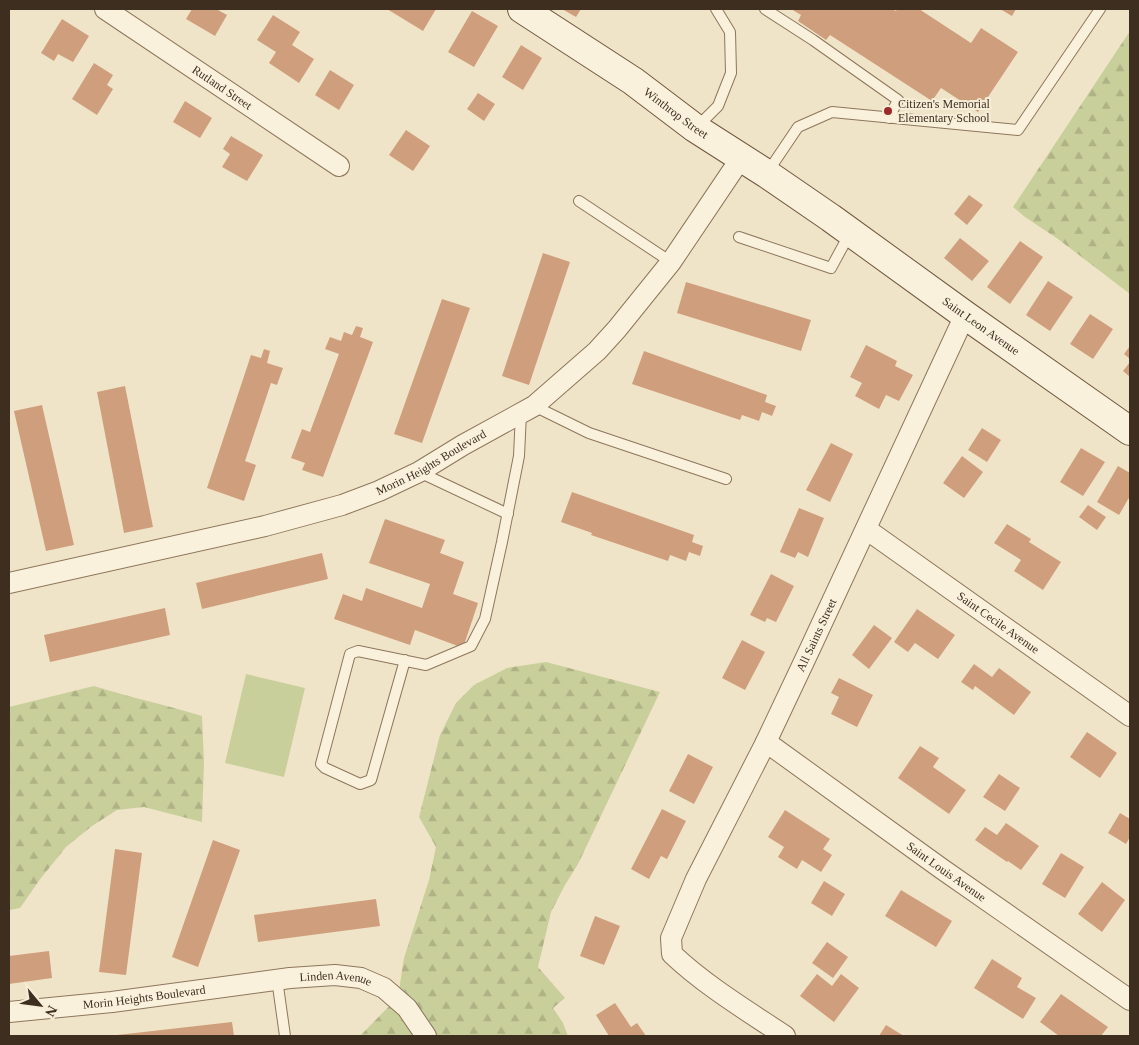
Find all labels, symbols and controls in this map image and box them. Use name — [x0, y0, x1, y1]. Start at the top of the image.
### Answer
street label: Rutland Street — [190, 63, 255, 113]
street label: Winthrop Street — [641, 85, 711, 142]
place label: Citizen's Memorial Elementary School — [898, 97, 990, 125]
marker: Citizen's Memorial Elementary School — [882, 105, 894, 117]
street label: Saint Leon Avenue — [940, 294, 1022, 358]
street label: Morin Heights Boulevard — [374, 427, 488, 498]
street label: Saint Cecile Avenue — [955, 589, 1042, 656]
street label: All Saints Street — [793, 596, 840, 674]
street label: Saint Louis Avenue — [904, 839, 989, 904]
street label: Linden Avenue — [299, 968, 374, 989]
north arrow — [15, 980, 65, 1030]
street label: Morin Heights Boulevard — [82, 982, 206, 1012]
text: N — [42, 1003, 60, 1019]

